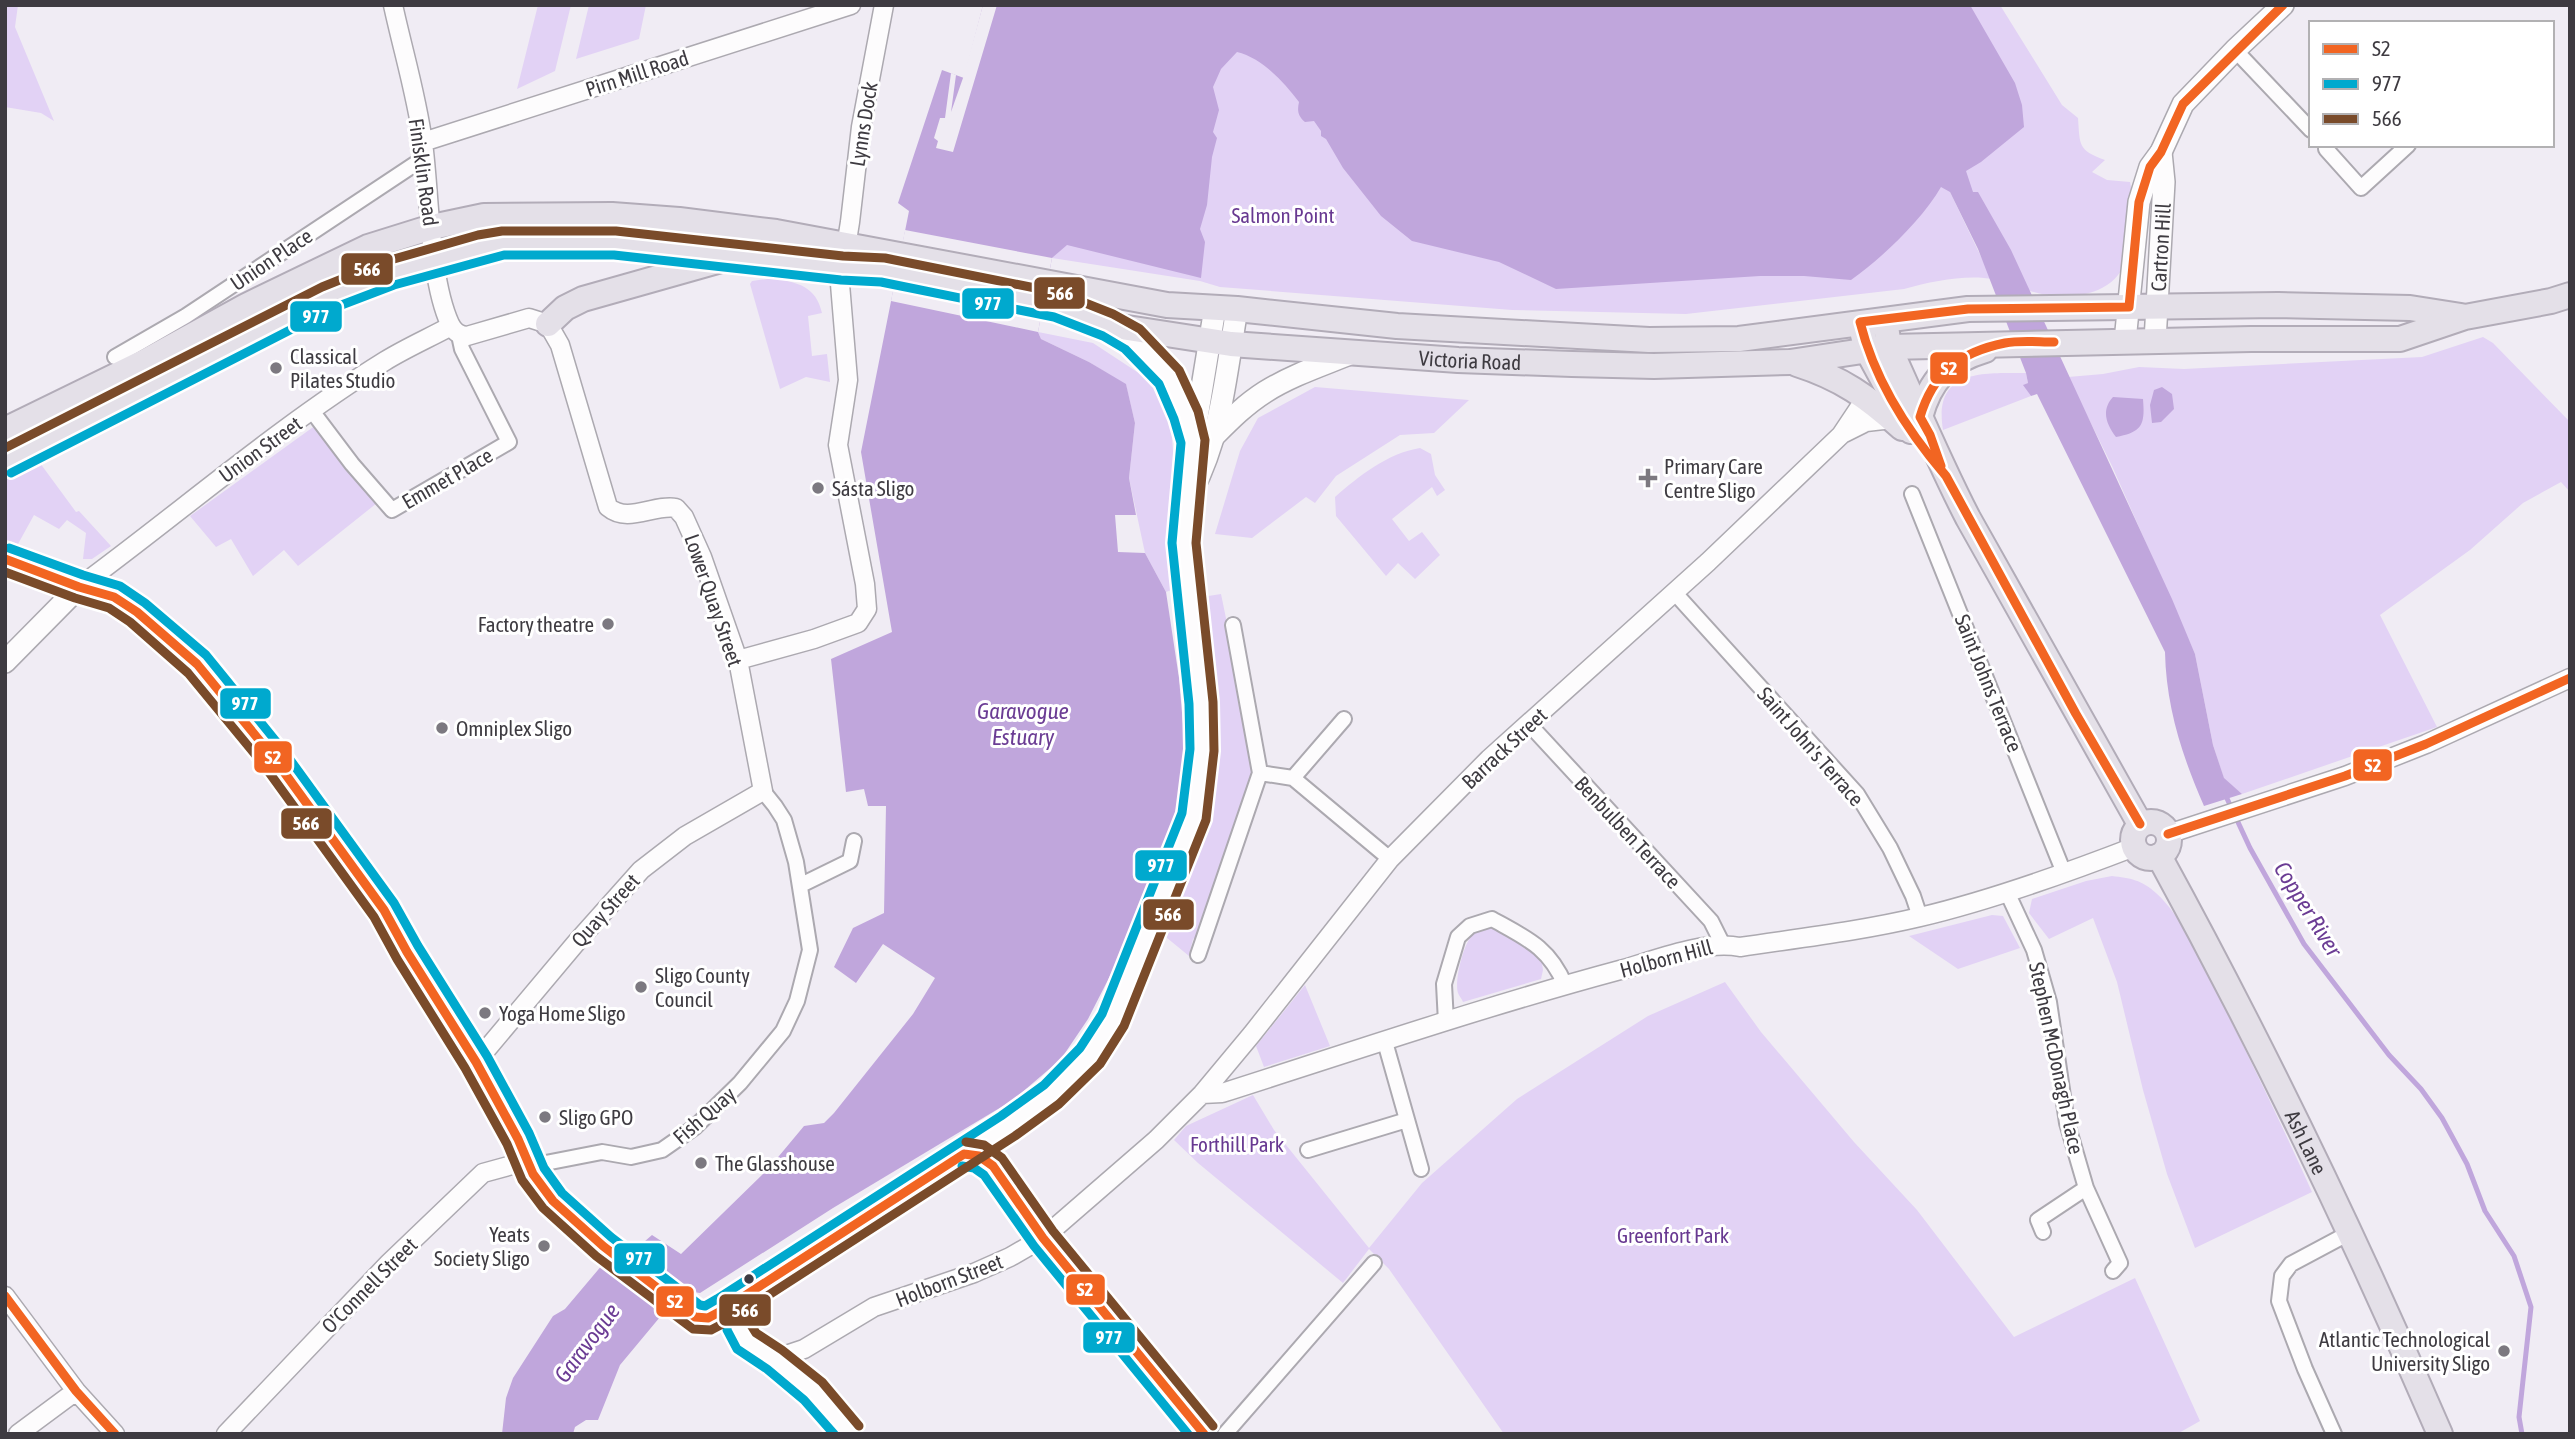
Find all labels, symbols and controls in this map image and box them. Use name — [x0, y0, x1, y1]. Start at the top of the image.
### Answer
legend — [2309, 21, 2554, 147]
text: S2 — [2372, 36, 2391, 60]
street label: Pirn Mill Road — [582, 45, 692, 101]
text: 977 — [2372, 71, 2402, 95]
street label: Lynns Dock — [844, 80, 882, 168]
text: 566 — [2372, 106, 2402, 130]
street label: Finisklin Road — [405, 117, 443, 227]
street label: Cartron Hill — [2146, 202, 2175, 292]
park label: Salmon Point — [1231, 203, 1335, 227]
street label: Union Place — [226, 223, 316, 295]
line badge: 566 — [340, 252, 394, 286]
text: 566 — [354, 258, 380, 280]
line badge: 566 — [1033, 276, 1086, 310]
text: 566 — [1047, 282, 1073, 304]
line badge: 977 — [961, 287, 1015, 320]
text: 977 — [975, 292, 1001, 314]
line badge: 977 — [289, 300, 343, 333]
text: 977 — [303, 305, 329, 327]
place label: Classical Pilates Studio — [290, 344, 395, 392]
street label: Victoria Road — [1418, 345, 1522, 374]
line badge: S2 — [1929, 351, 1969, 385]
text: S2 — [1941, 357, 1958, 379]
marker: Classical Pilates Studio — [268, 360, 284, 376]
street label: Union Street — [214, 411, 306, 487]
street label: Emmet Place — [397, 442, 497, 514]
place label: Primary Care Centre Sligo — [1664, 454, 1763, 502]
marker: Primary Care Centre Sligo — [1638, 468, 1658, 488]
place label: Sásta Sligo — [832, 476, 914, 500]
marker: Sásta Sligo — [810, 480, 826, 496]
street label: Lower Quay Street — [680, 531, 748, 669]
street label: Saint Johns Terrace — [1950, 611, 2028, 755]
place label: Factory theatre — [478, 612, 594, 636]
marker: Factory theatre — [600, 616, 616, 632]
street label: Saint John's Terrace — [1753, 682, 1869, 810]
line badge: 977 — [219, 687, 272, 720]
text: 977 — [232, 692, 258, 714]
water label: Garavogue Estuary — [977, 698, 1069, 750]
street label: Barrack Street — [1457, 703, 1551, 793]
place label: Omniplex Sligo — [456, 716, 572, 740]
marker: Omniplex Sligo — [434, 720, 450, 736]
line badge: S2 — [253, 740, 293, 774]
text: S2 — [265, 746, 282, 768]
line badge: S2 — [2352, 748, 2393, 782]
text: S2 — [2365, 754, 2382, 776]
street label: Benbulben Terrace — [1570, 771, 1686, 893]
line badge: 566 — [280, 807, 333, 840]
text: 566 — [293, 812, 319, 834]
line badge: 977 — [1134, 849, 1188, 882]
text: 977 — [1148, 854, 1174, 876]
water label: Copper River — [2269, 857, 2348, 962]
street label: Quay Street — [566, 869, 644, 951]
line badge: 566 — [1142, 898, 1195, 931]
text: 566 — [1155, 903, 1181, 925]
street label: Holborn Hill — [1617, 934, 1715, 982]
street label: Stephen McDonagh Place — [2025, 960, 2089, 1156]
place label: Sligo County Council — [655, 963, 750, 1011]
marker: Sligo County Council — [633, 979, 649, 995]
place label: Yoga Home Sligo — [499, 1001, 626, 1025]
marker: Yoga Home Sligo — [477, 1005, 493, 1021]
street label: Fish Quay — [668, 1081, 740, 1149]
place label: Sligo GPO — [559, 1105, 633, 1129]
street label: Ash Lane — [2281, 1106, 2332, 1178]
marker: Sligo GPO — [537, 1109, 553, 1125]
park label: Forthill Park — [1190, 1132, 1284, 1156]
place label: The Glasshouse — [715, 1151, 835, 1175]
marker: The Glasshouse — [693, 1155, 709, 1171]
place label: Yeats Society Sligo — [434, 1222, 530, 1270]
park label: Greenfort Park — [1617, 1223, 1729, 1247]
street label: O'Connell Street — [316, 1232, 422, 1338]
marker: Yeats Society Sligo — [536, 1238, 552, 1254]
line badge: 977 — [613, 1242, 666, 1275]
text: 977 — [626, 1247, 652, 1269]
street label: Holborn Street — [892, 1249, 1006, 1311]
unlabelled marker — [742, 1272, 756, 1286]
line badge: S2 — [1065, 1273, 1106, 1306]
text: S2 — [1077, 1278, 1094, 1300]
line badge: S2 — [655, 1285, 695, 1318]
text: S2 — [667, 1290, 684, 1312]
line badge: 566 — [718, 1293, 772, 1327]
water label: Garavogue — [549, 1298, 625, 1388]
text: 566 — [732, 1299, 758, 1321]
line badge: 977 — [1082, 1321, 1136, 1354]
text: 977 — [1096, 1326, 1122, 1348]
place label: Atlantic Technological University Sligo — [2319, 1327, 2490, 1375]
marker: Atlantic Technological University Sligo — [2496, 1343, 2512, 1359]

